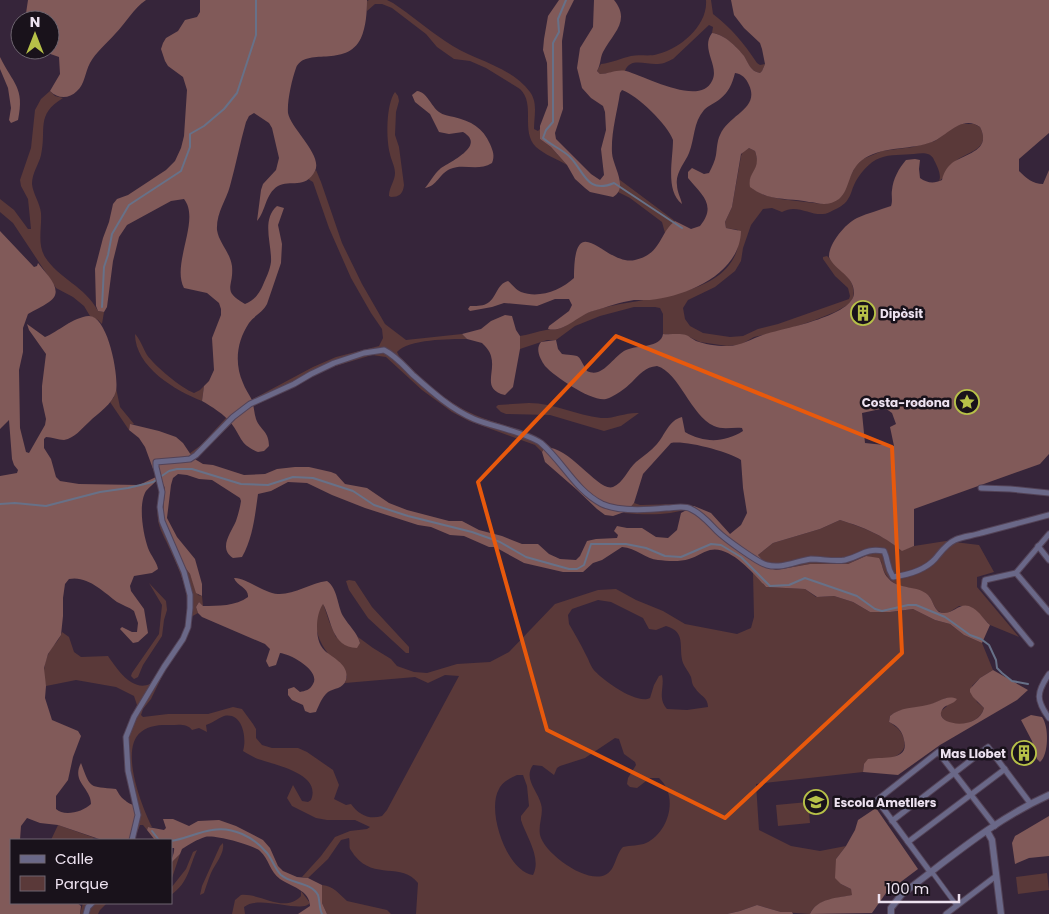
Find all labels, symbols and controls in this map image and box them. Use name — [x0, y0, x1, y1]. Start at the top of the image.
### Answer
north arrow — [10, 10, 60, 60]
text: N — [30, 12, 40, 32]
building icon: Dipòsit — [850, 300, 876, 326]
place label: Dipòsit — [880, 305, 923, 322]
place icon: Costa-rodona — [954, 389, 980, 415]
place label: Costa-rodona — [862, 394, 950, 411]
building icon: Mas Llobet — [1011, 740, 1037, 766]
place label: Mas Llobet — [940, 745, 1006, 762]
school or university icon: Escola Ametllers — [803, 789, 829, 815]
place label: Escola Ametllers — [834, 794, 937, 811]
legend — [10, 839, 172, 904]
text: Calle — [55, 848, 93, 869]
scale bar — [879, 872, 959, 904]
text: Parque — [55, 873, 108, 894]
text: 100 m — [886, 878, 929, 899]

